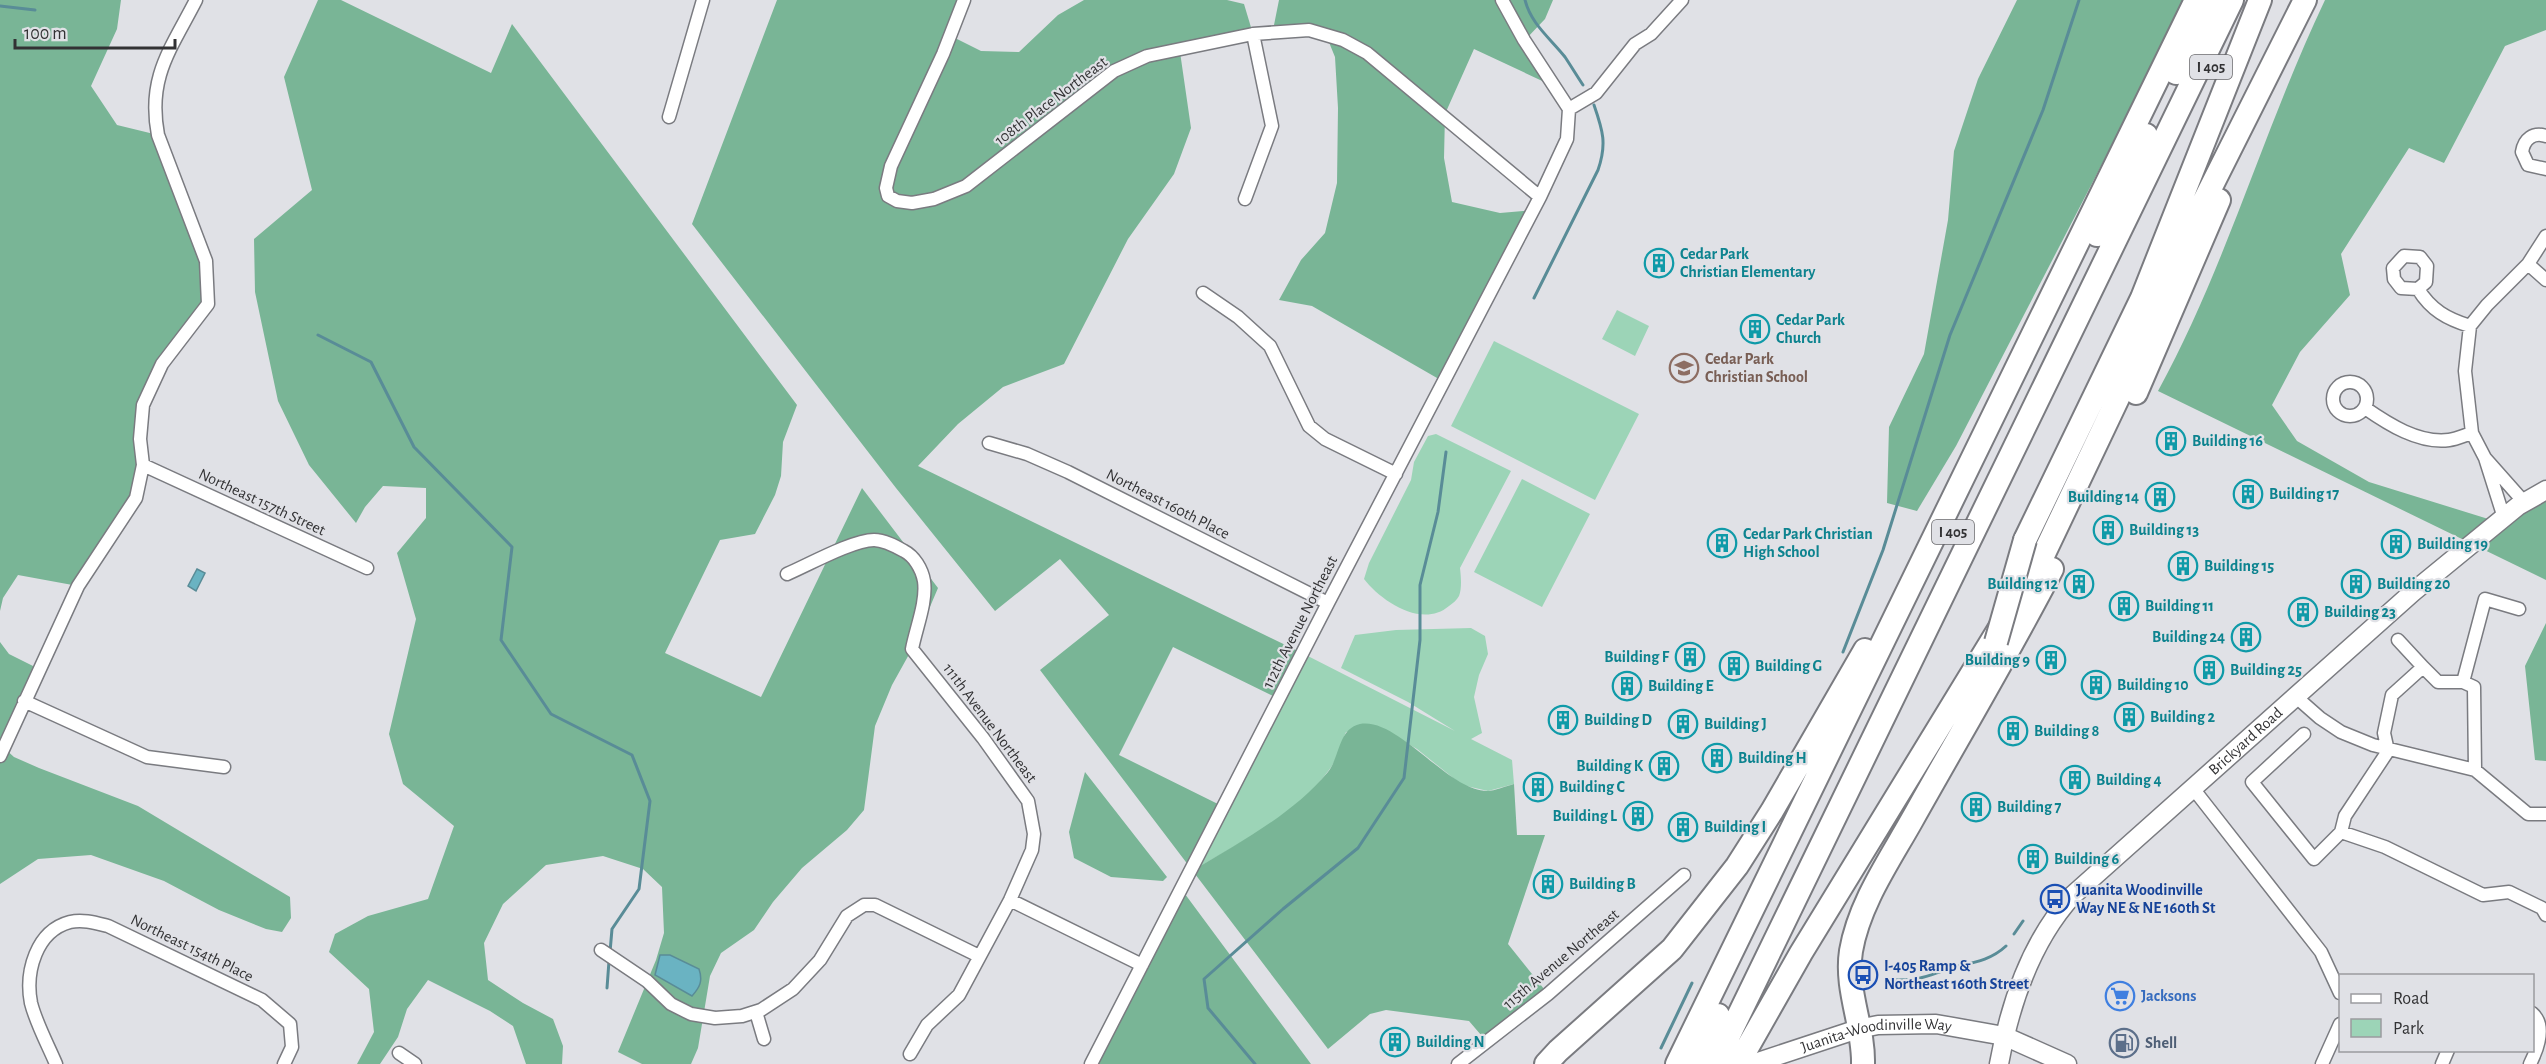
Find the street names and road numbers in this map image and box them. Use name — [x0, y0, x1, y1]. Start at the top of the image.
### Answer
street label: 108th Place Northeast — [992, 54, 1110, 148]
road number: I 405 — [2190, 55, 2232, 79]
street label: Northeast 157th Street — [196, 466, 328, 538]
street label: Northeast 160th Place — [1104, 466, 1232, 542]
road number: I 405 — [1932, 520, 1974, 544]
street label: 112th Avenue Northeast — [1260, 553, 1340, 691]
street label: 111th Avenue Northeast — [940, 660, 1040, 786]
street label: Brickyard Road — [2206, 704, 2285, 778]
street label: 115th Avenue Northeast — [1500, 906, 1622, 1012]
street label: Northeast 154th Place — [128, 911, 256, 985]
street label: Juanita-Woodinville Way — [1799, 1016, 1953, 1055]

